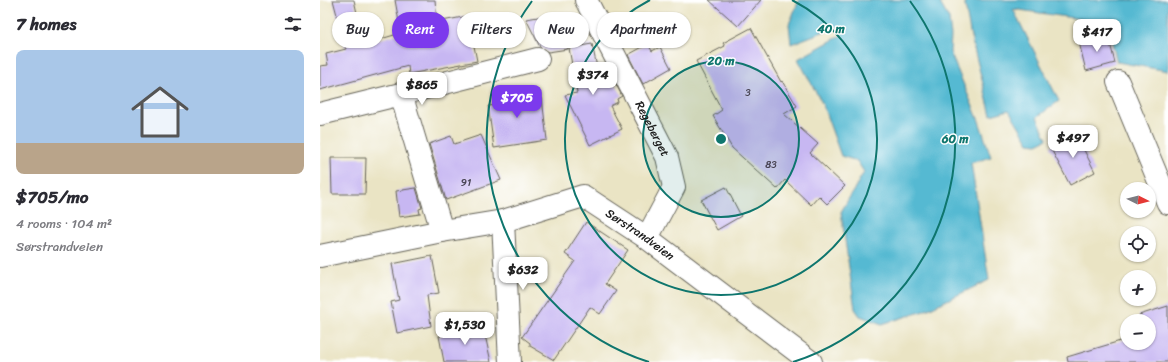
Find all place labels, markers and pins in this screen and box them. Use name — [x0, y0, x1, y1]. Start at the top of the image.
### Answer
pin: $417 — [1073, 19, 1121, 53]
pin: $374 — [569, 62, 617, 96]
pin: $865 — [398, 72, 446, 106]
pin: $705 — [493, 85, 541, 119]
pin: $497 — [1049, 125, 1097, 159]
centre of rings — [714, 132, 728, 146]
pin: $632 — [499, 257, 547, 291]
pin: $1,530 — [432, 312, 498, 346]

